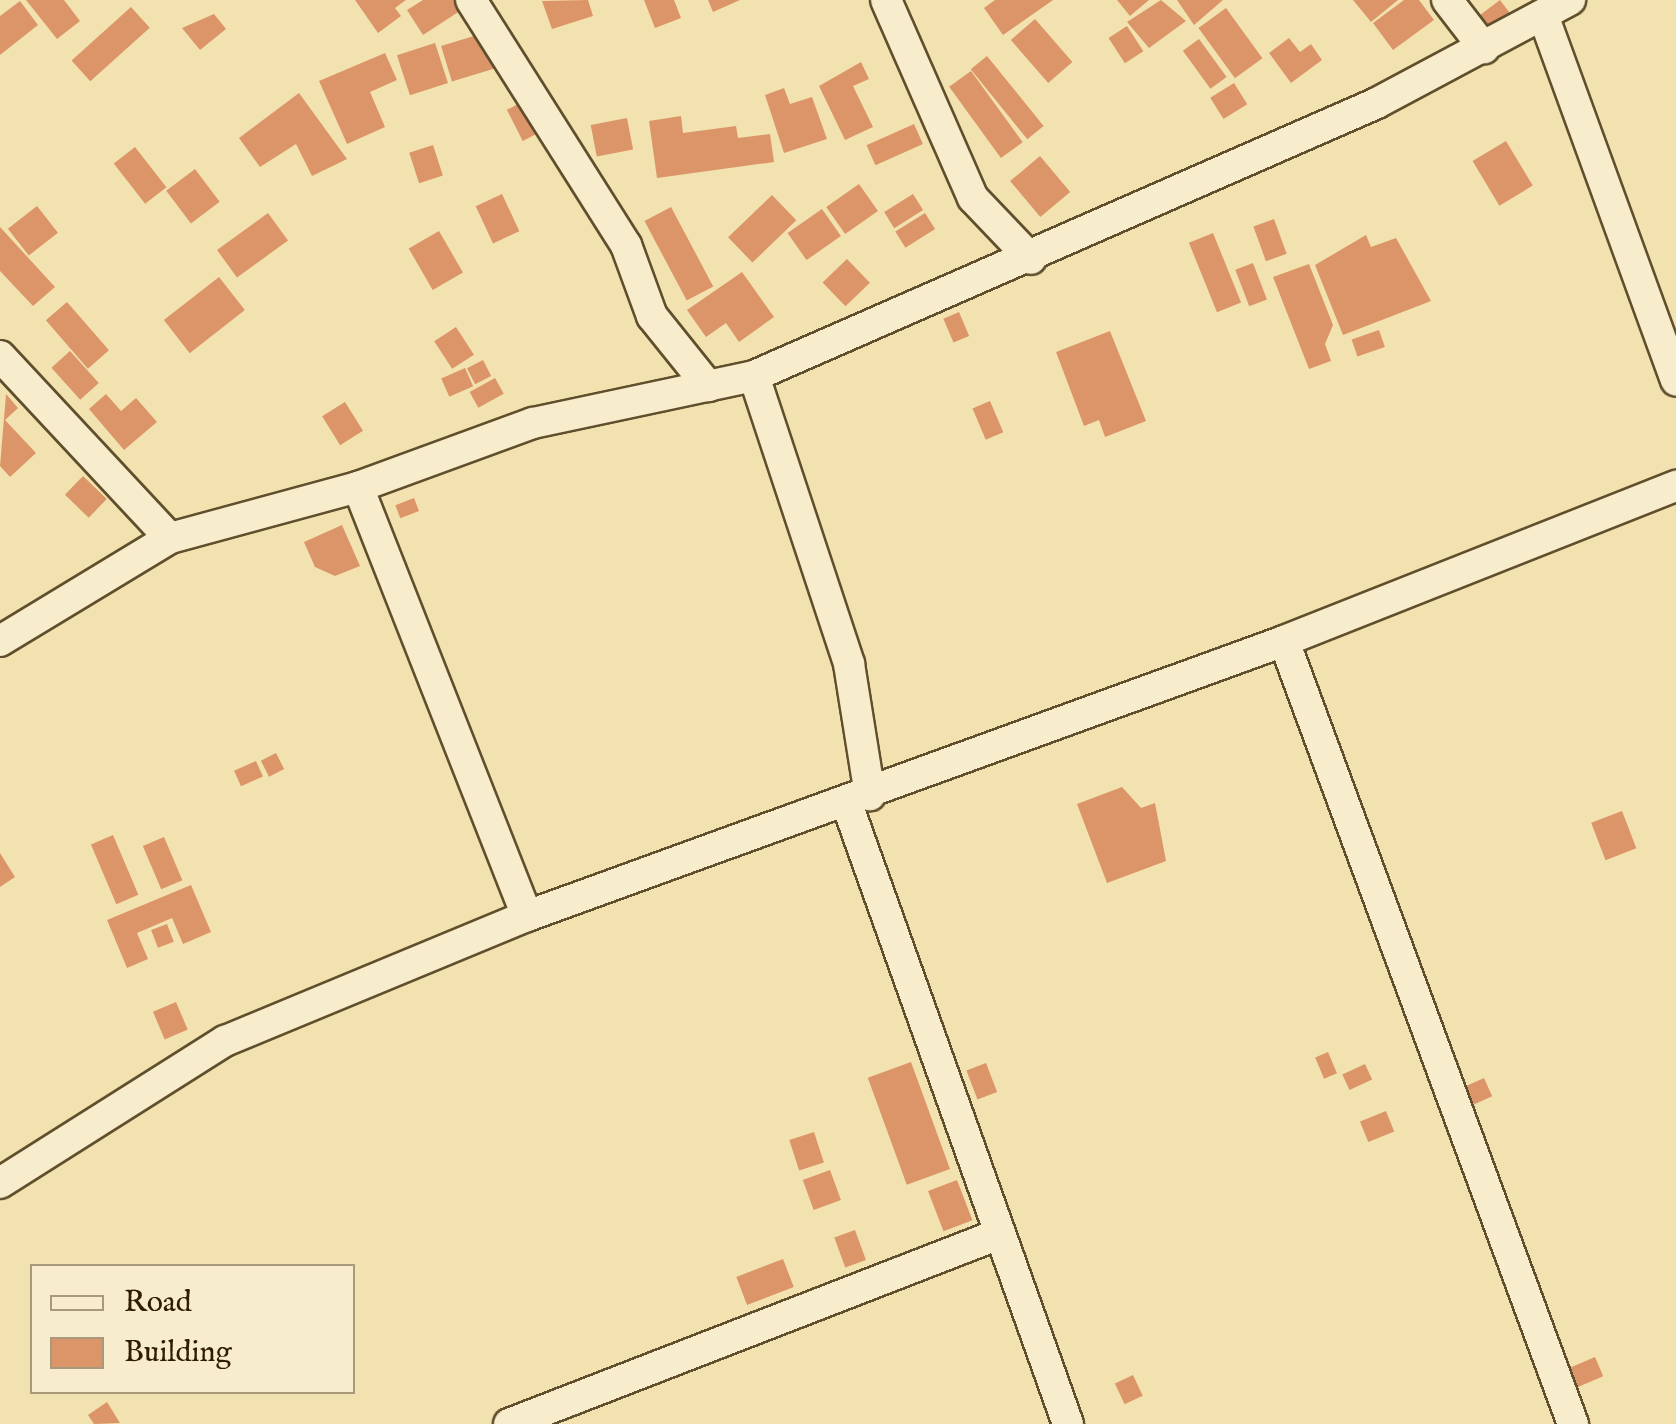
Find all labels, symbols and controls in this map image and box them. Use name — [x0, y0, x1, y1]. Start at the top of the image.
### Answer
legend — [30, 1264, 355, 1394]
text: Road — [124, 1284, 192, 1322]
text: Building — [124, 1334, 232, 1372]

